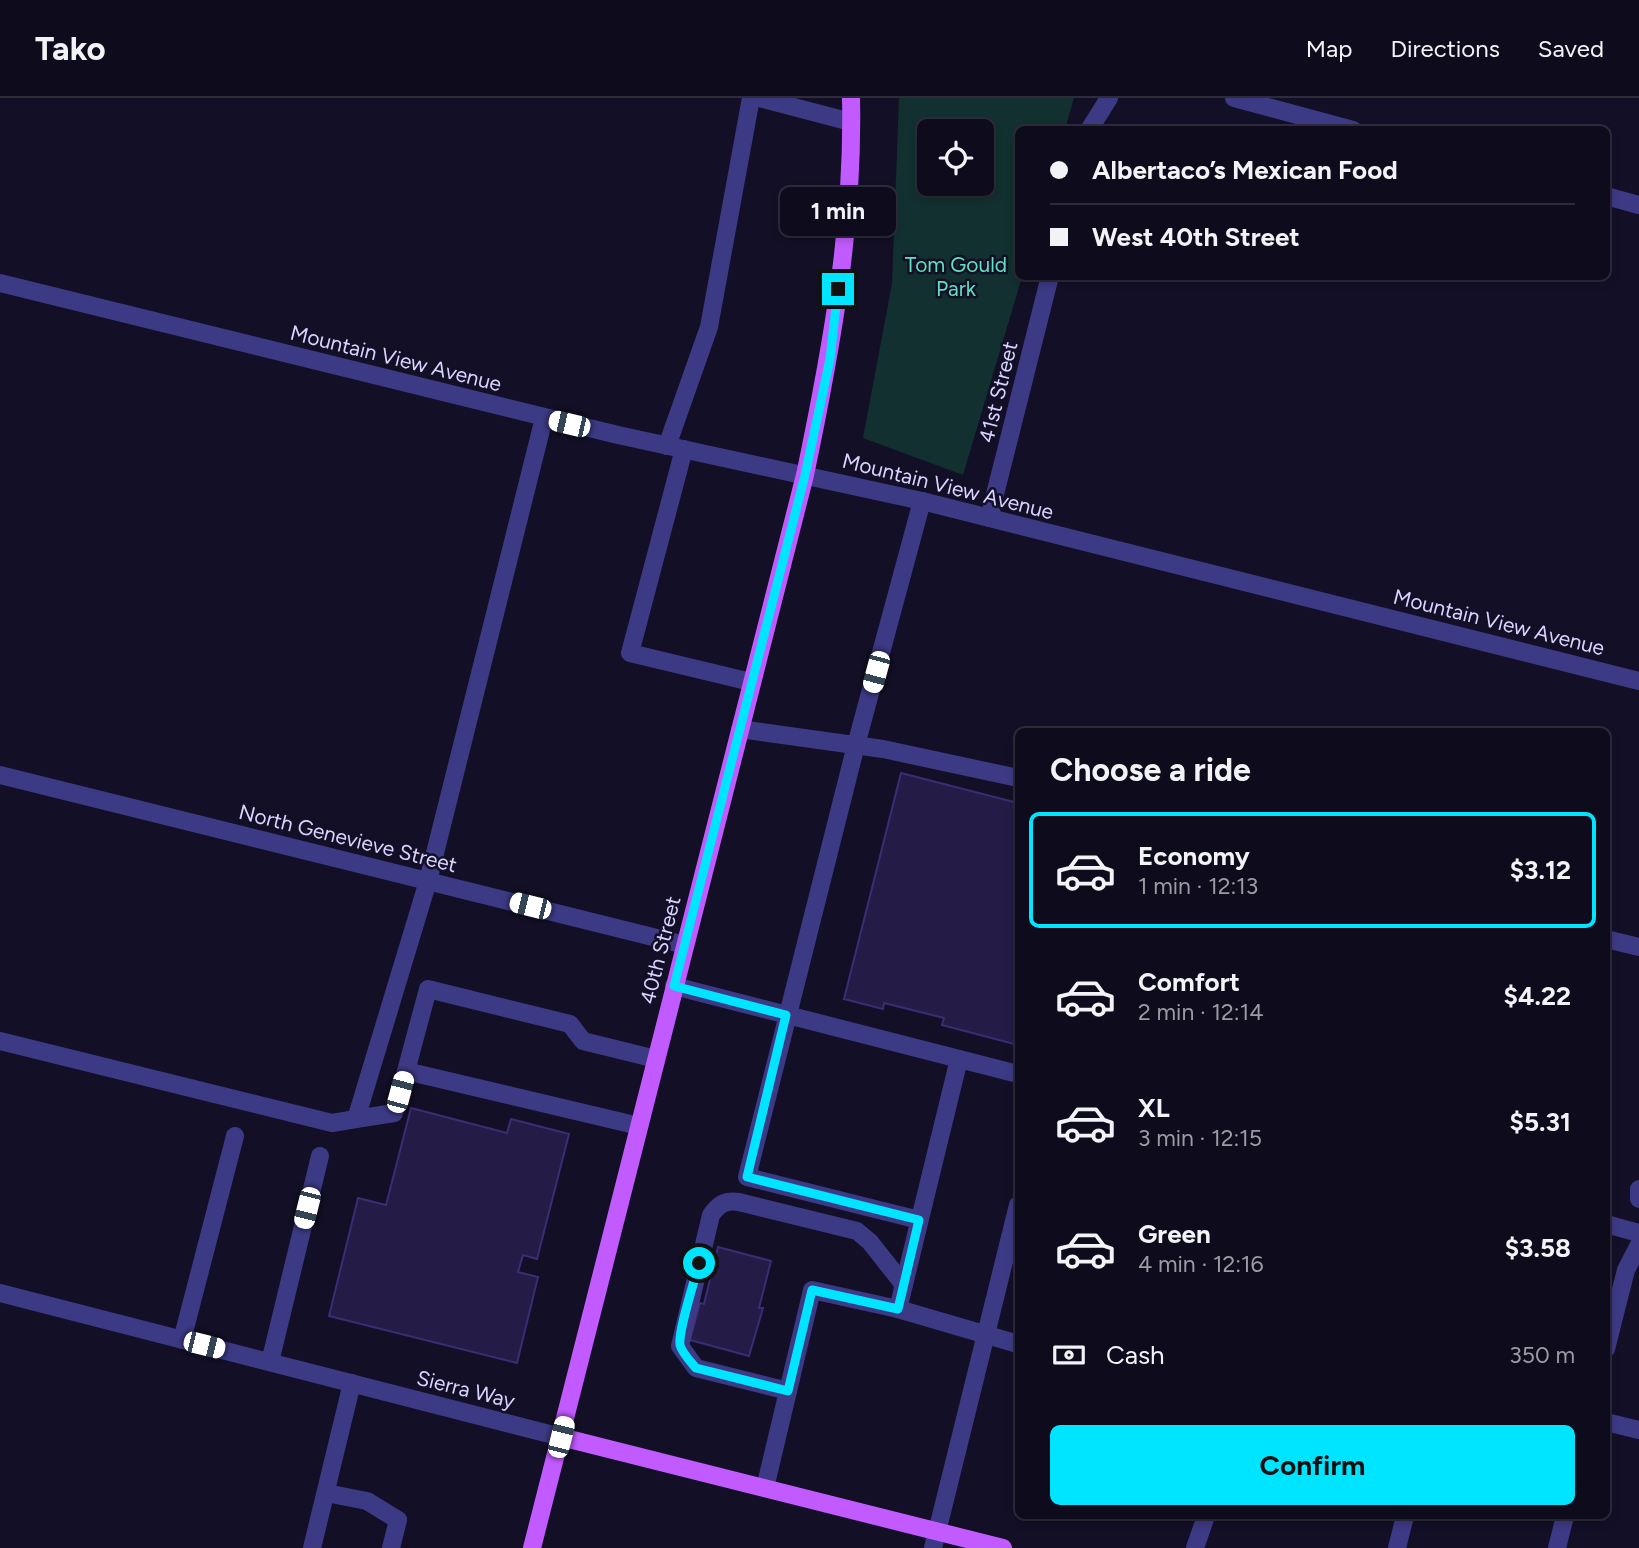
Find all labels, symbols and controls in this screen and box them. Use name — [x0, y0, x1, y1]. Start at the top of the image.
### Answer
text: Tako — [35, 29, 106, 68]
text: Map — [1306, 34, 1352, 63]
text: Directions — [1390, 34, 1500, 63]
text: Saved — [1538, 34, 1604, 63]
map controls — [917, 119, 994, 196]
button: locate — [917, 119, 994, 196]
text: Albertaco’s Mexican Food — [1092, 154, 1398, 186]
callout: 1 min — [780, 188, 896, 236]
text: 1 min — [811, 197, 865, 225]
text: West 40th Street — [1092, 221, 1300, 253]
park label: Tom Gould Park — [905, 252, 1007, 301]
route end — [822, 273, 854, 305]
street label: Mountain View Avenue — [288, 320, 504, 396]
street label: 41st Street — [973, 339, 1023, 445]
car — [547, 409, 592, 439]
street label: Mountain View Avenue — [840, 448, 1056, 524]
street label: Mountain View Avenue — [1391, 584, 1607, 660]
car — [861, 649, 892, 695]
text: Choose a ride — [1050, 751, 1251, 789]
street label: North Genevieve Street — [236, 799, 460, 877]
icon: car — [1054, 839, 1117, 902]
text: Economy — [1138, 840, 1250, 872]
text: $3.12 — [1510, 854, 1571, 886]
text: 1 min · 12:13 — [1138, 872, 1258, 900]
car — [508, 891, 553, 921]
street label: 40th Street — [635, 893, 685, 1006]
icon: car — [1054, 965, 1117, 1028]
text: Comfort — [1138, 966, 1240, 998]
text: $4.22 — [1504, 980, 1571, 1012]
text: 2 min · 12:14 — [1138, 998, 1263, 1026]
car — [385, 1069, 416, 1115]
icon: car — [1054, 1091, 1117, 1154]
text: XL — [1138, 1092, 1170, 1124]
text: $5.31 — [1510, 1106, 1571, 1138]
text: 3 min · 12:15 — [1138, 1124, 1262, 1152]
car — [292, 1185, 323, 1231]
icon: car — [1054, 1217, 1117, 1280]
text: Green — [1138, 1218, 1211, 1250]
text: $3.58 — [1505, 1232, 1571, 1264]
route start — [683, 1247, 715, 1279]
text: 4 min · 12:16 — [1138, 1250, 1264, 1278]
car — [182, 1330, 227, 1360]
icon: cash — [1050, 1336, 1088, 1374]
text: Cash — [1106, 1339, 1165, 1371]
text: 350 m — [1509, 1341, 1575, 1369]
street label: Sierra Way — [414, 1365, 518, 1413]
car — [546, 1414, 577, 1460]
button: Confirm — [1050, 1425, 1575, 1505]

